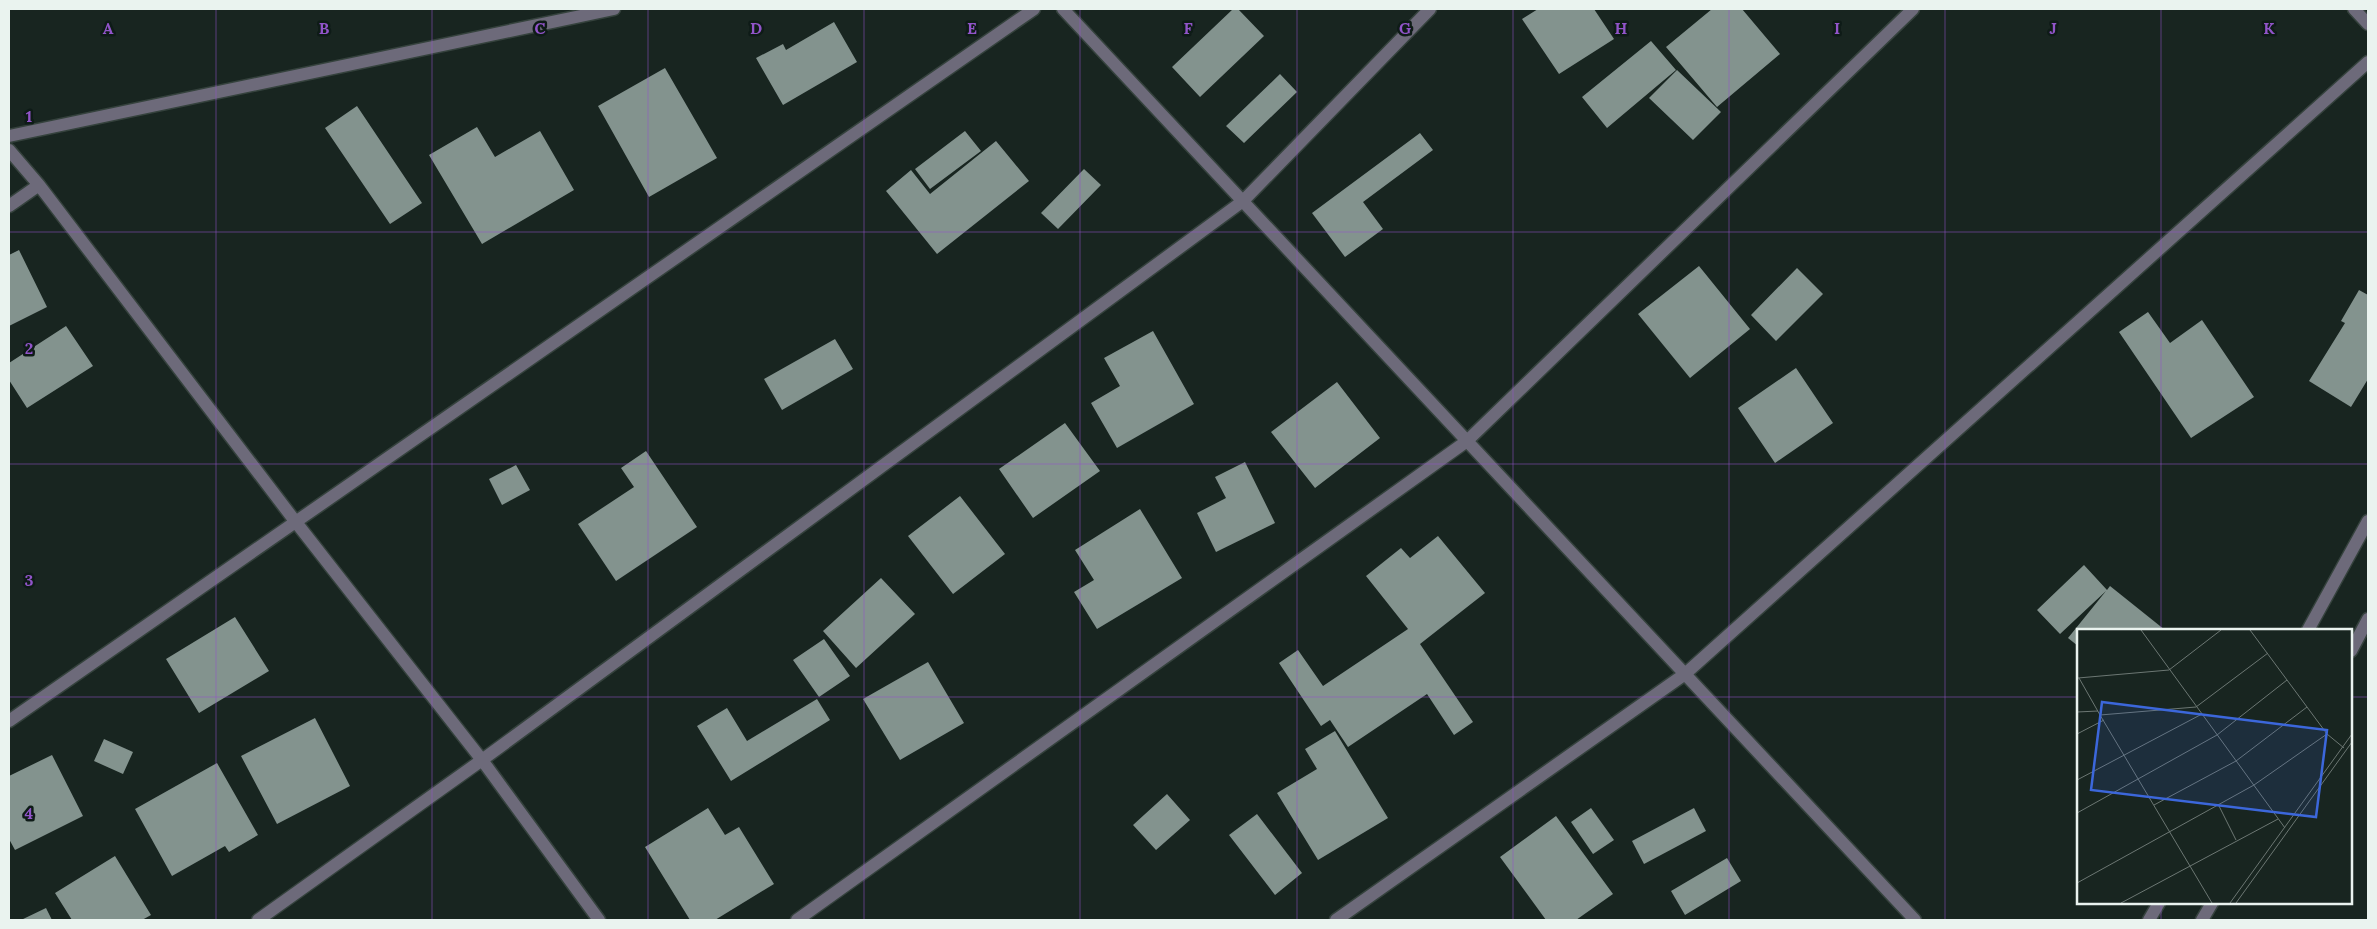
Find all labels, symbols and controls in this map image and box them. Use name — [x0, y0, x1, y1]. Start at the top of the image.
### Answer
text: A — [103, 18, 114, 38]
text: B — [319, 18, 330, 38]
text: C — [534, 18, 546, 38]
text: D — [750, 18, 762, 38]
text: E — [967, 18, 977, 38]
text: F — [1183, 18, 1193, 38]
text: G — [1399, 18, 1411, 38]
text: H — [1615, 18, 1628, 38]
text: I — [1834, 18, 1840, 38]
text: J — [2049, 18, 2057, 38]
text: K — [2263, 18, 2275, 38]
text: 1 — [26, 106, 32, 126]
text: 2 — [25, 338, 33, 358]
text: 3 — [25, 570, 34, 590]
inset map — [2077, 629, 2352, 904]
text: 4 — [25, 803, 34, 823]

